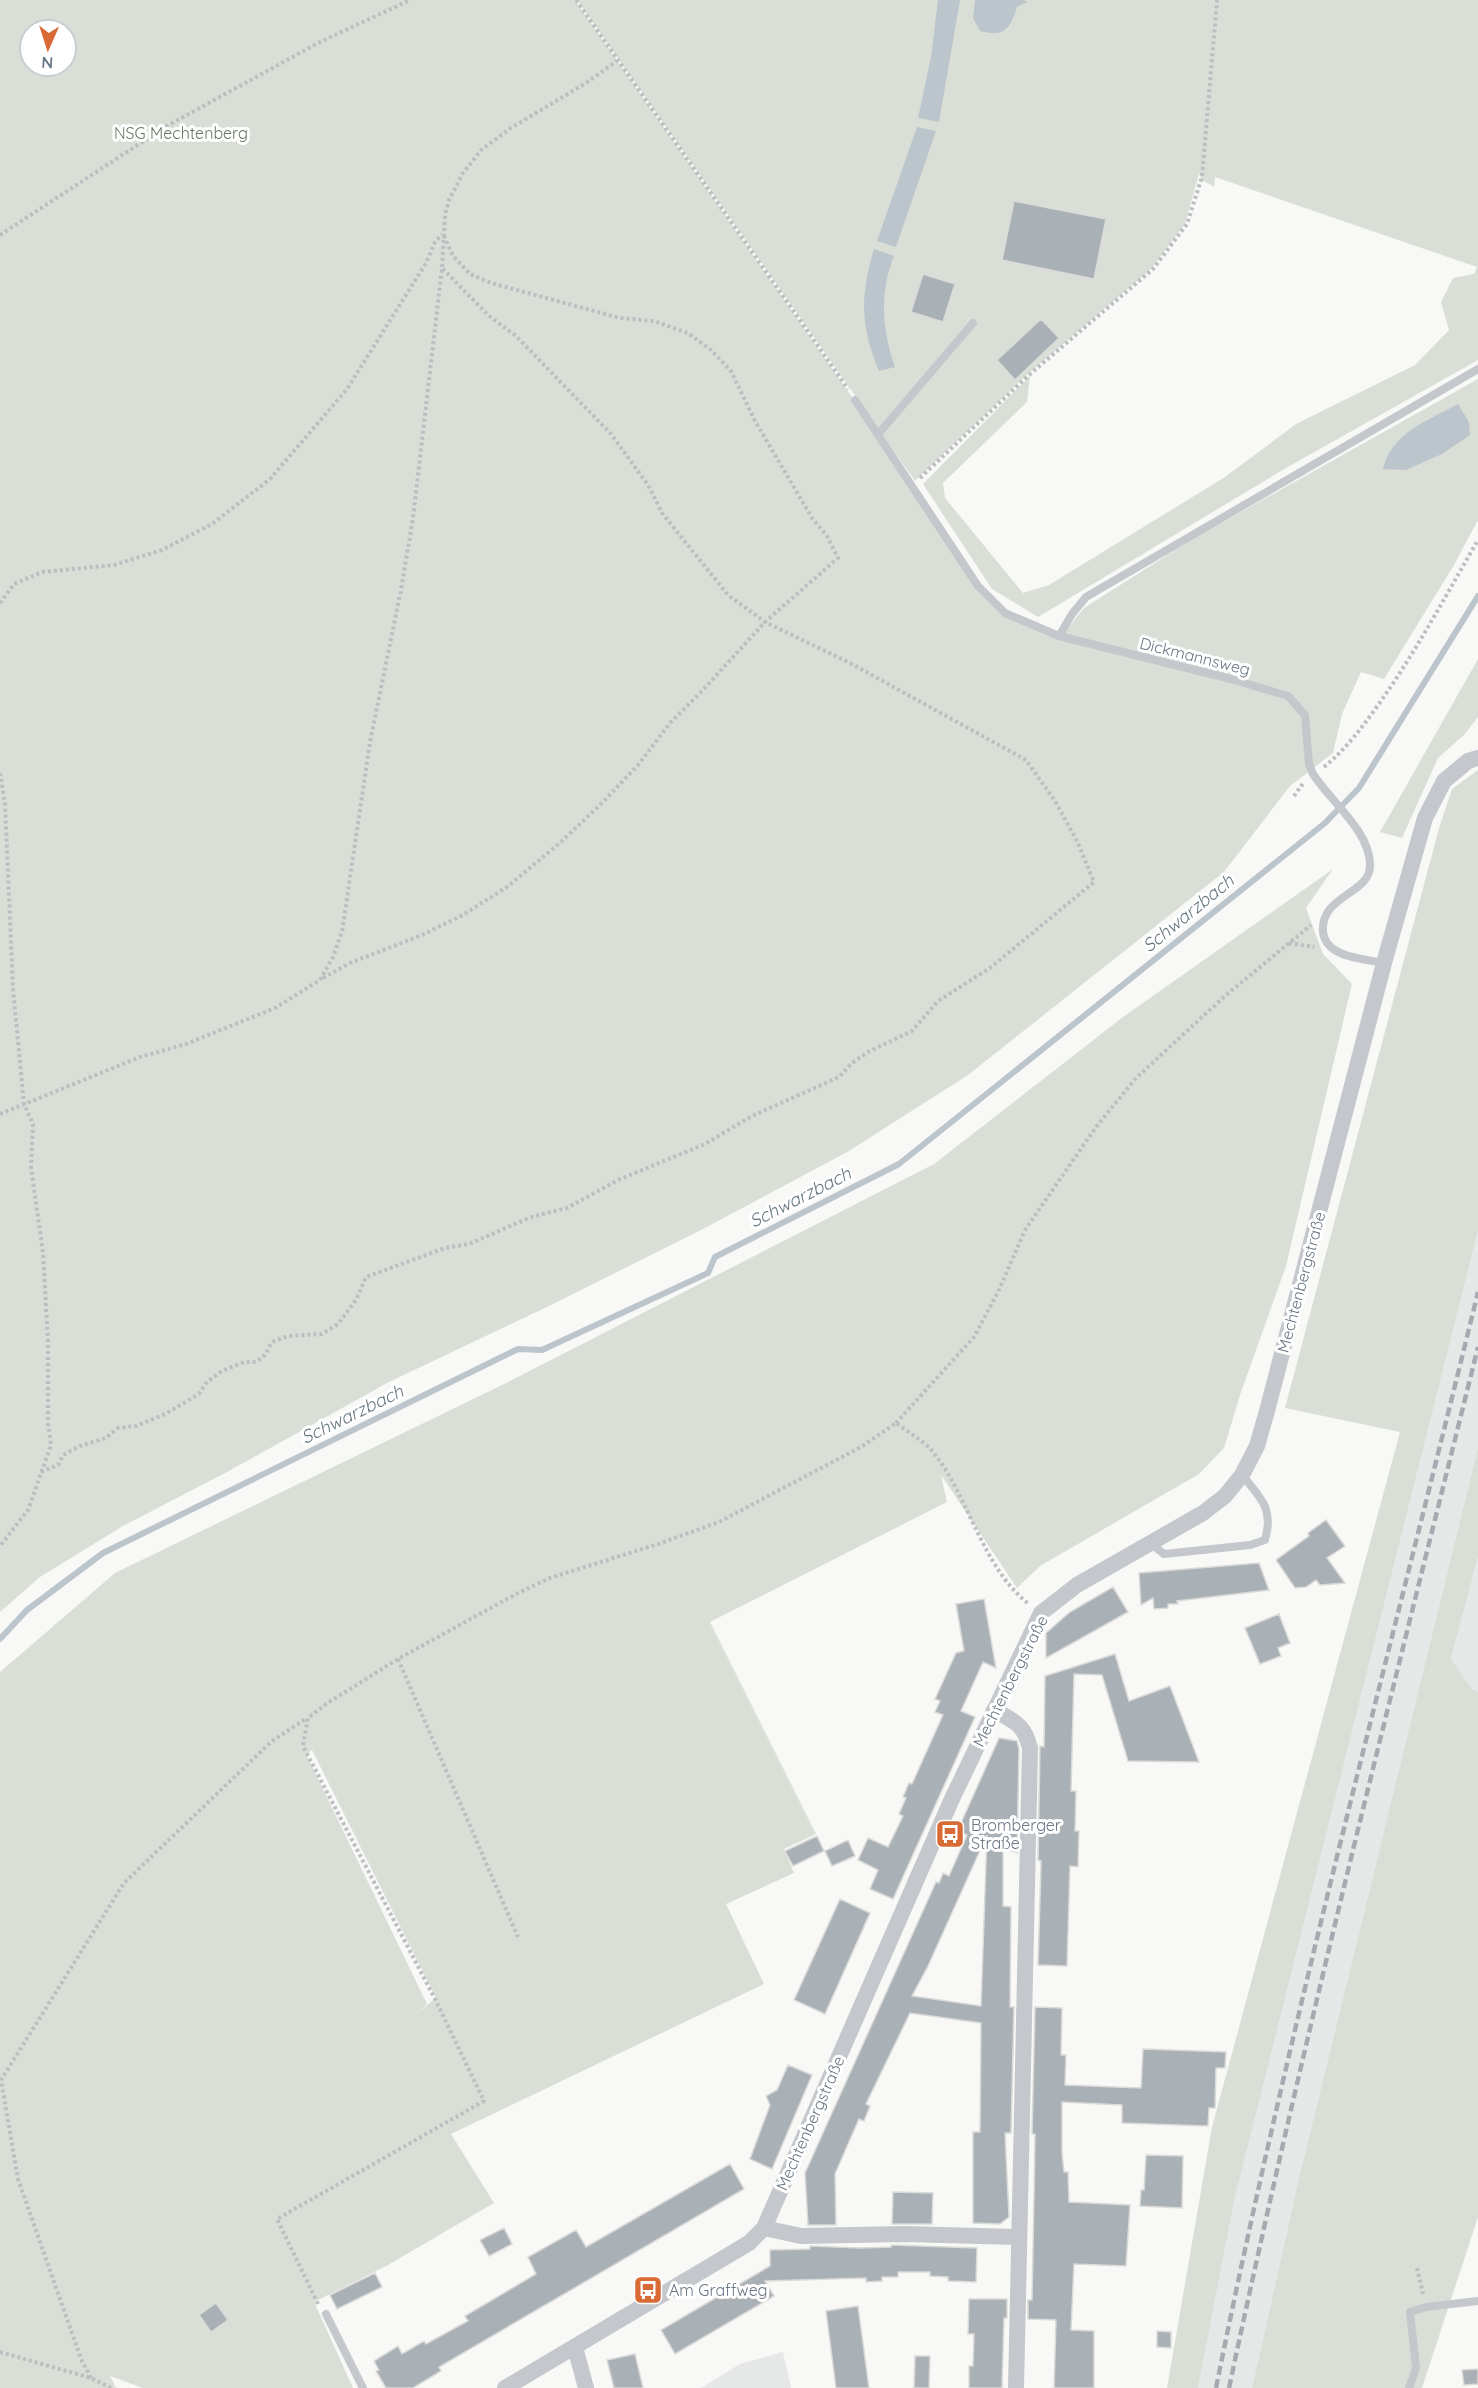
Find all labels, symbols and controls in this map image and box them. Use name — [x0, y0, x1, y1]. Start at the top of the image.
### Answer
north arrow — [18, 18, 78, 78]
text: N — [41, 53, 54, 73]
park label: NSG Mechtenberg — [114, 123, 248, 143]
street label: Dickmannsweg — [1138, 633, 1252, 679]
water label: Schwarzbach — [1138, 869, 1239, 957]
water label: Schwarzbach — [745, 1161, 855, 1232]
street label: Mechtenbergstraße — [1273, 1209, 1329, 1355]
water label: Schwarzbach — [297, 1379, 408, 1449]
street label: Mechtenbergstraße — [968, 1612, 1052, 1750]
place label: Bromberger Straße — [971, 1815, 1061, 1853]
bus stop icon: Bromberger Straße — [934, 1818, 966, 1850]
street label: Mechtenbergstraße — [771, 2053, 849, 2193]
bus stop icon: Am Graffweg — [632, 2274, 664, 2306]
place label: Am Graffweg — [669, 2280, 768, 2300]

